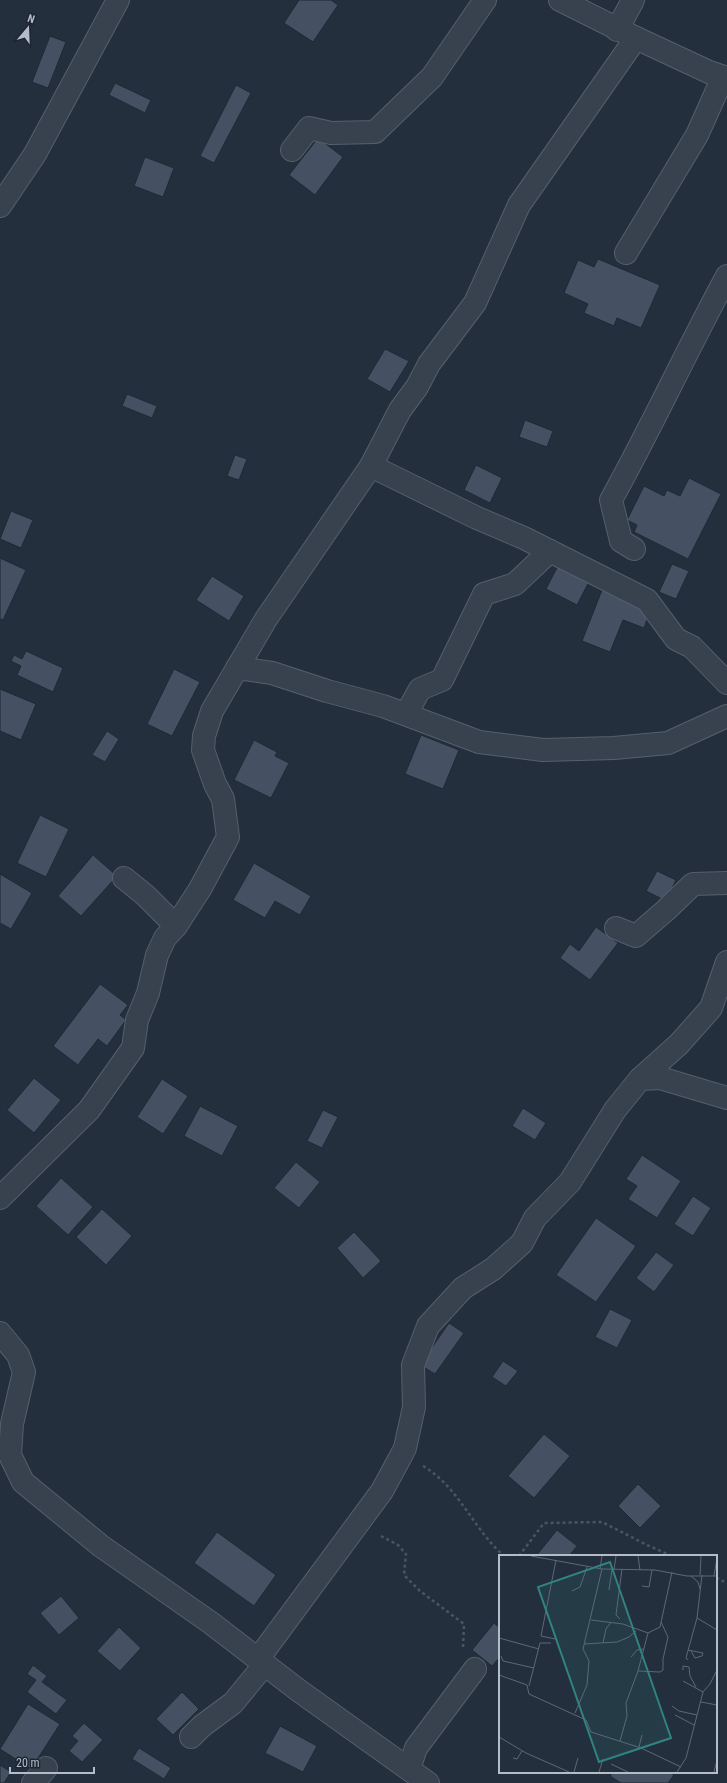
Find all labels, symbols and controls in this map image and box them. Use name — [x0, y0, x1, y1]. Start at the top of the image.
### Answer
north arrow — [8, 8, 48, 48]
text: N — [26, 12, 37, 26]
inset map — [499, 1555, 717, 1773]
scale bar — [10, 1749, 94, 1775]
text: 20 m — [16, 1756, 40, 1770]

